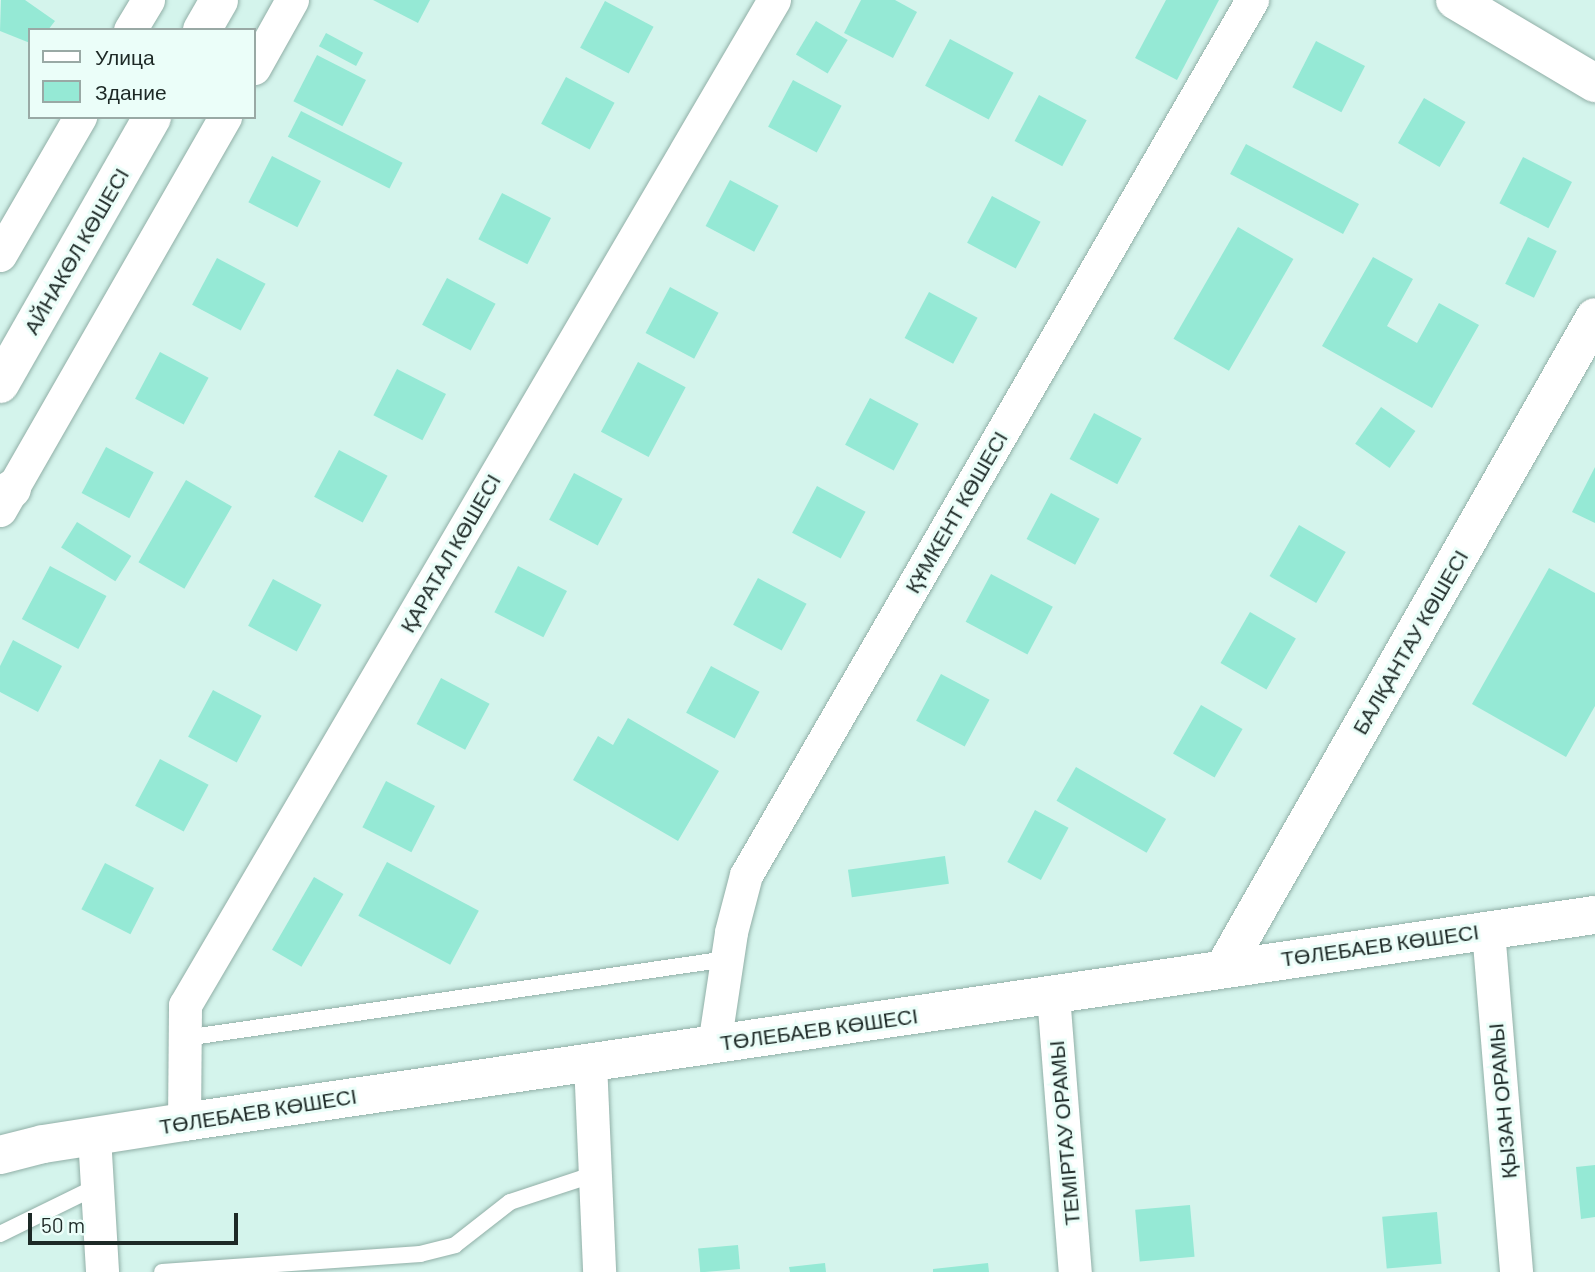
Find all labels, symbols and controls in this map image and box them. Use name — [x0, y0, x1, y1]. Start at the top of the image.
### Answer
legend — [28, 28, 256, 119]
text: Улица — [95, 44, 155, 69]
text: Здание — [95, 79, 167, 104]
street label: АЙНАКӨЛ КӨШЕСІ — [18, 163, 134, 339]
street label: ҚҰМКЕНТ КӨШЕСІ — [899, 427, 1013, 597]
street label: ҚАРАТАЛ КӨШЕСІ — [394, 469, 506, 637]
street label: БАЛҚАНТАУ КӨШЕСІ — [1347, 545, 1473, 739]
street label: ТӨЛЕБАЕВ КӨШЕСІ — [1280, 919, 1480, 971]
street label: ТӨЛЕБАЕВ КӨШЕСІ — [719, 1003, 919, 1055]
street label: ҚЫЗАН ОРАМЫ — [1483, 1022, 1521, 1180]
street label: ТЕМІРТАУ ОРАМЫ — [1043, 1040, 1085, 1226]
street label: ТӨЛЕБАЕВ КӨШЕСІ — [158, 1083, 358, 1139]
scale bar — [32, 1198, 242, 1242]
text: 50 m — [41, 1212, 85, 1237]

